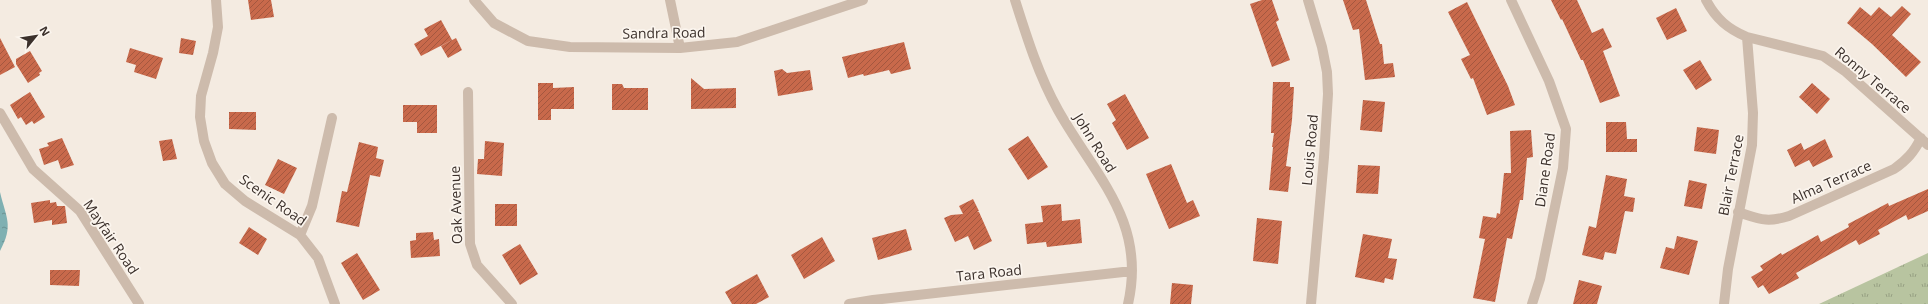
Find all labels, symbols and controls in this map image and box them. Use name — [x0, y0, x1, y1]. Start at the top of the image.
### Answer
north arrow — [16, 16, 56, 56]
street label: Sandra Road — [622, 22, 706, 43]
text: N — [36, 23, 54, 38]
street label: Ronny Terrace — [1831, 42, 1916, 117]
street label: John Road — [1069, 108, 1121, 176]
street label: Louis Road — [1297, 113, 1322, 186]
street label: Diane Road — [1530, 131, 1559, 208]
street label: Blair Terrace — [1713, 132, 1748, 217]
street label: Alma Terrace — [1788, 155, 1874, 208]
street label: Oak Avenue — [445, 165, 466, 245]
street label: Scenic Road — [236, 169, 311, 230]
street label: Mayfair Road — [79, 196, 143, 278]
street label: Tara Road — [955, 260, 1023, 285]

